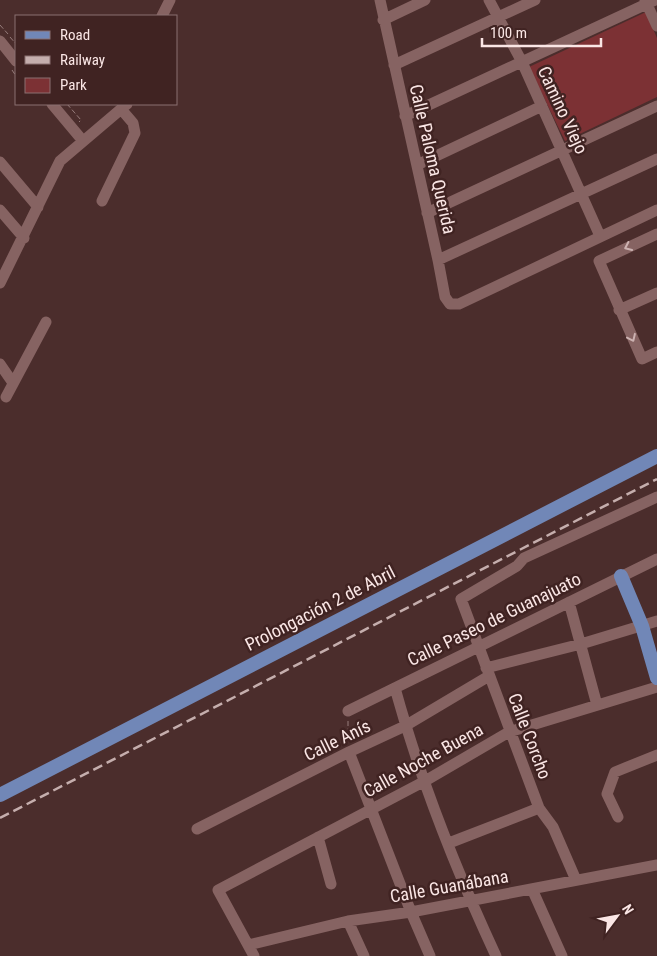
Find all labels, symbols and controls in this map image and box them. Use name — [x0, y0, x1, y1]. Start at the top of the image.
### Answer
legend — [15, 15, 178, 105]
scale bar — [482, 15, 601, 47]
text: 100 m — [490, 24, 527, 42]
text: Road — [60, 26, 90, 44]
text: Railway — [60, 51, 105, 69]
street label: Camino Viejo — [534, 63, 592, 157]
text: Park — [60, 76, 87, 94]
street label: Calle Paloma Querida — [406, 82, 460, 236]
one-way arrow — [624, 241, 633, 252]
one-way arrow — [625, 333, 636, 342]
street label: Prolongación 2 de Abril — [241, 561, 399, 655]
street label: Calle Paseo de Guanajuato — [404, 568, 584, 670]
street label: Calle Corcho — [504, 690, 556, 782]
street label: Calle Anís — [300, 715, 374, 765]
street label: Calle Noche Buena — [359, 718, 487, 802]
street label: Calle Guanábana — [388, 865, 510, 907]
north arrow — [592, 891, 642, 941]
text: N — [619, 901, 637, 917]

